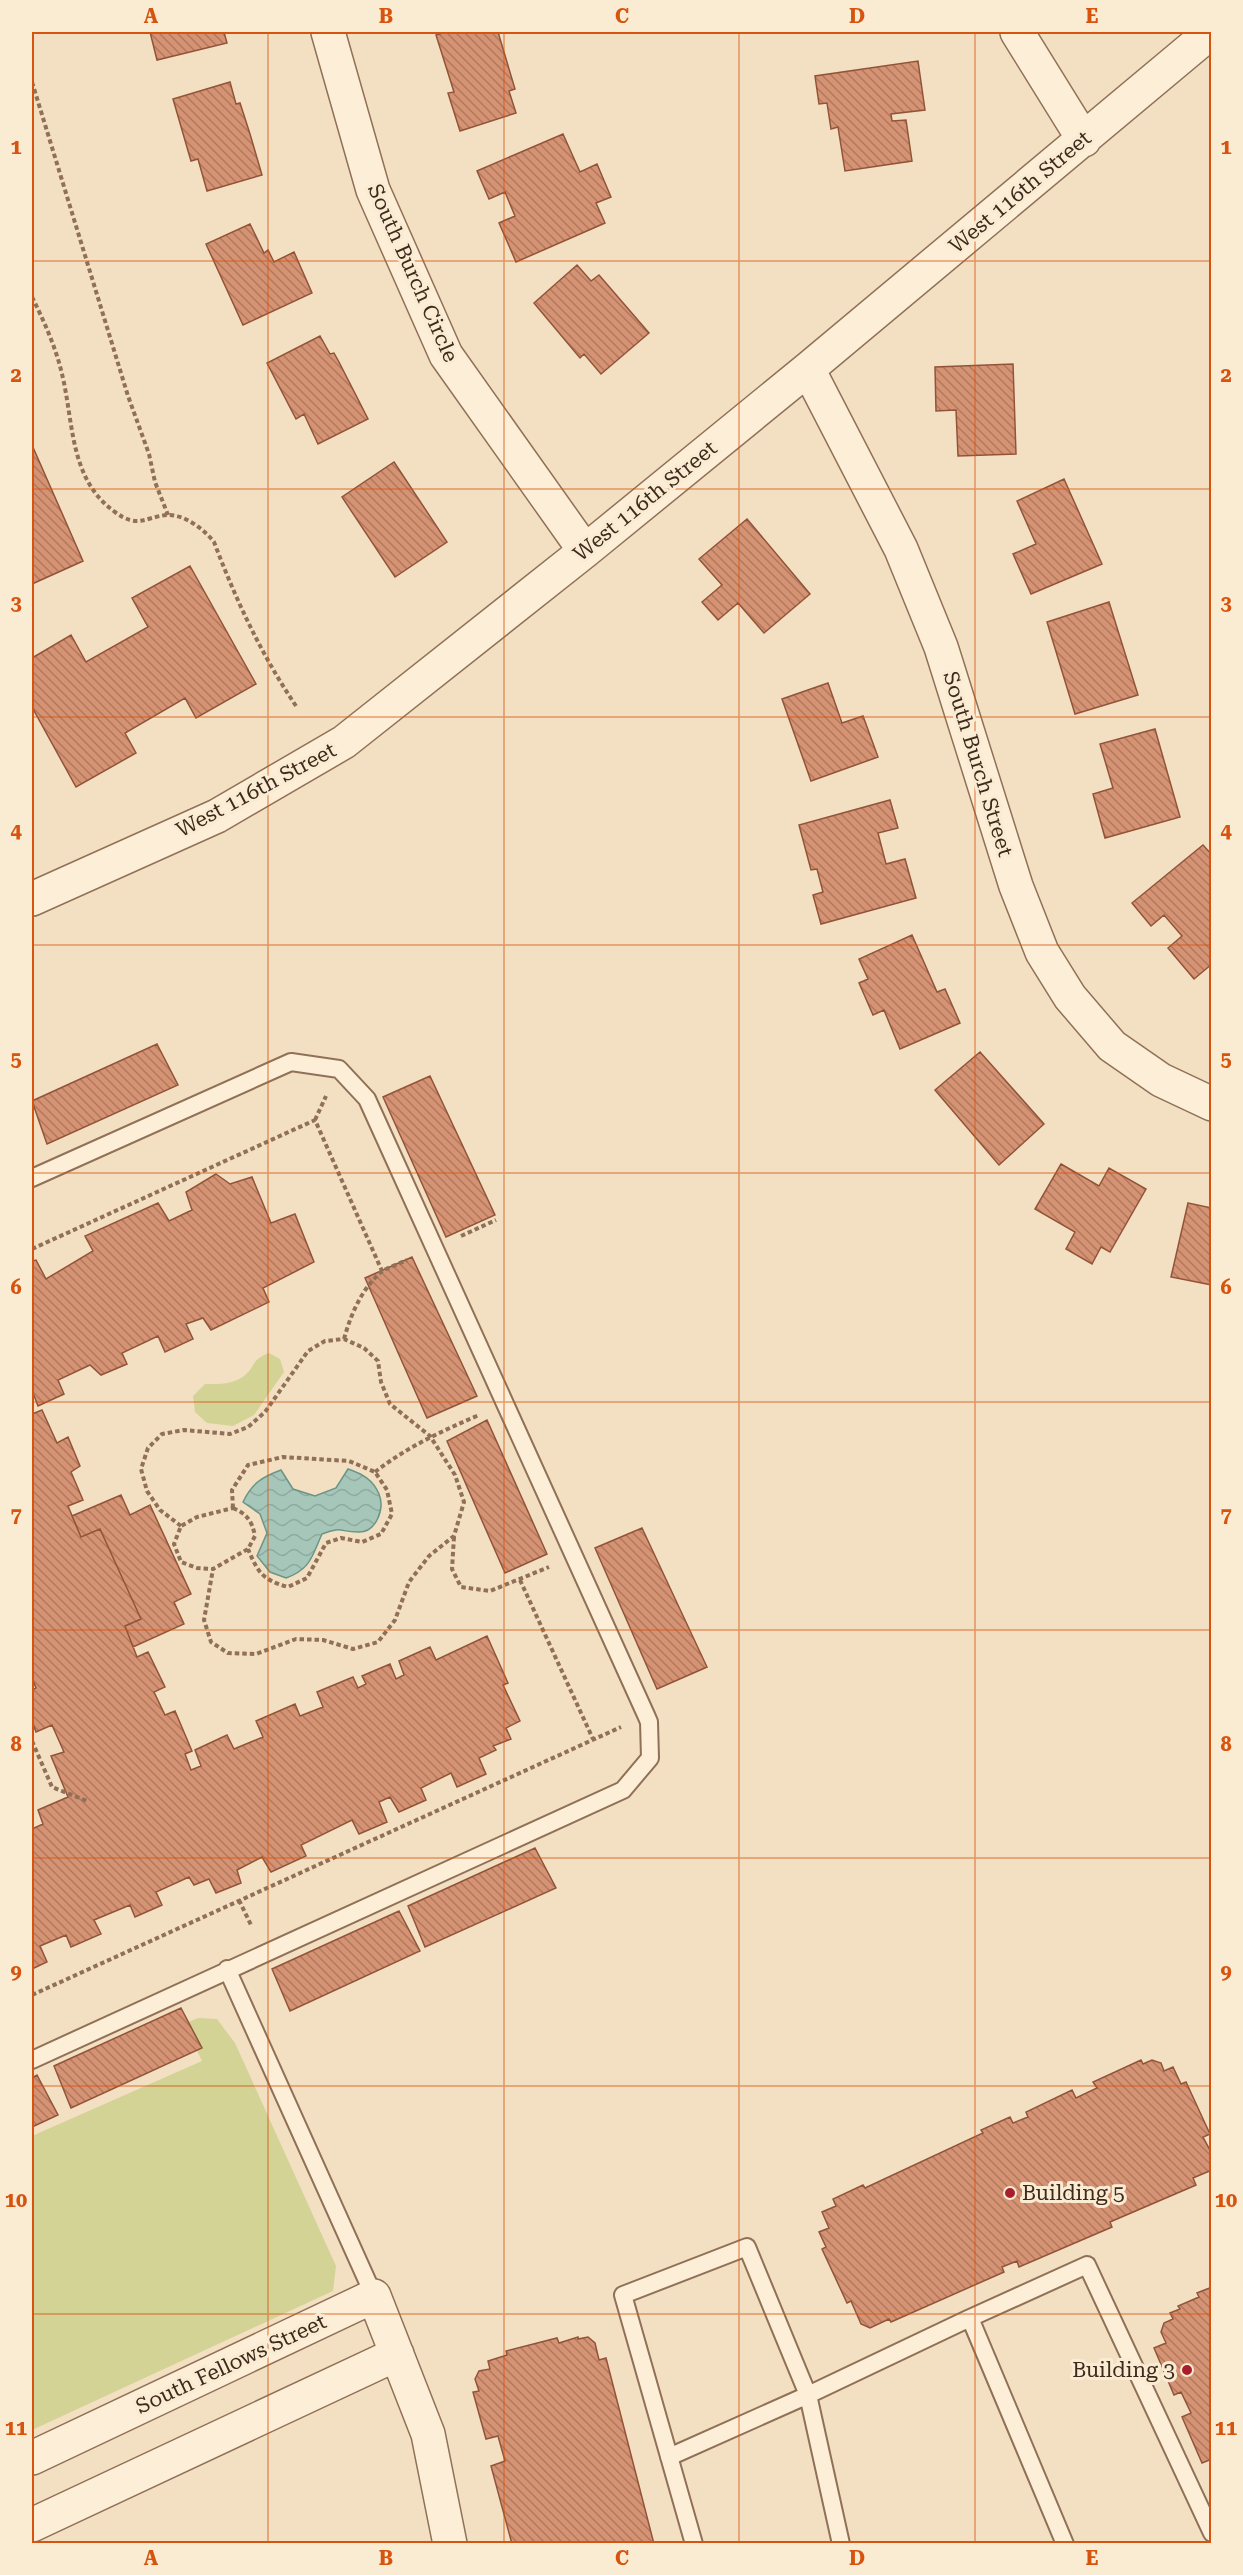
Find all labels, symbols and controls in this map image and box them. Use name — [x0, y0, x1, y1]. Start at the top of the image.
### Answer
text: A — [144, 4, 159, 28]
text: B — [379, 4, 393, 28]
text: C — [615, 4, 629, 28]
text: D — [849, 4, 865, 28]
text: E — [1086, 4, 1099, 28]
street label: West 116th Street — [944, 126, 1096, 258]
text: 1 — [10, 135, 22, 159]
text: 1 — [1220, 135, 1232, 159]
street label: South Burch Circle — [363, 180, 463, 366]
text: 2 — [10, 363, 22, 387]
text: 2 — [1220, 363, 1232, 387]
street label: West 116th Street — [569, 436, 722, 566]
text: 3 — [10, 591, 22, 615]
text: 3 — [1220, 591, 1232, 615]
street label: South Burch Street — [938, 669, 1018, 860]
street label: West 116th Street — [172, 738, 340, 842]
text: 4 — [10, 819, 22, 843]
text: 4 — [1220, 819, 1232, 843]
text: 5 — [10, 1047, 22, 1071]
text: 5 — [1220, 1047, 1232, 1071]
text: 6 — [10, 1275, 22, 1299]
text: 6 — [1220, 1275, 1232, 1299]
text: 7 — [10, 1503, 22, 1527]
text: 7 — [1220, 1503, 1232, 1527]
text: 8 — [10, 1732, 22, 1756]
text: 8 — [1220, 1732, 1232, 1756]
text: 9 — [10, 1960, 22, 1984]
text: 9 — [1220, 1960, 1232, 1984]
place label: Building 5 — [1022, 2181, 1125, 2205]
marker: Building 5 — [1003, 2186, 1017, 2200]
text: 10 — [5, 2188, 27, 2212]
text: 10 — [1215, 2188, 1237, 2212]
street label: South Fellows Street — [132, 2309, 330, 2419]
place label: Building 3 — [1072, 2358, 1175, 2382]
marker: Building 3 — [1180, 2363, 1194, 2377]
text: 11 — [5, 2416, 27, 2440]
text: 11 — [1215, 2416, 1237, 2440]
text: A — [144, 2546, 159, 2570]
text: B — [379, 2546, 393, 2570]
text: C — [615, 2546, 629, 2570]
text: D — [849, 2546, 865, 2570]
text: E — [1086, 2546, 1099, 2570]

